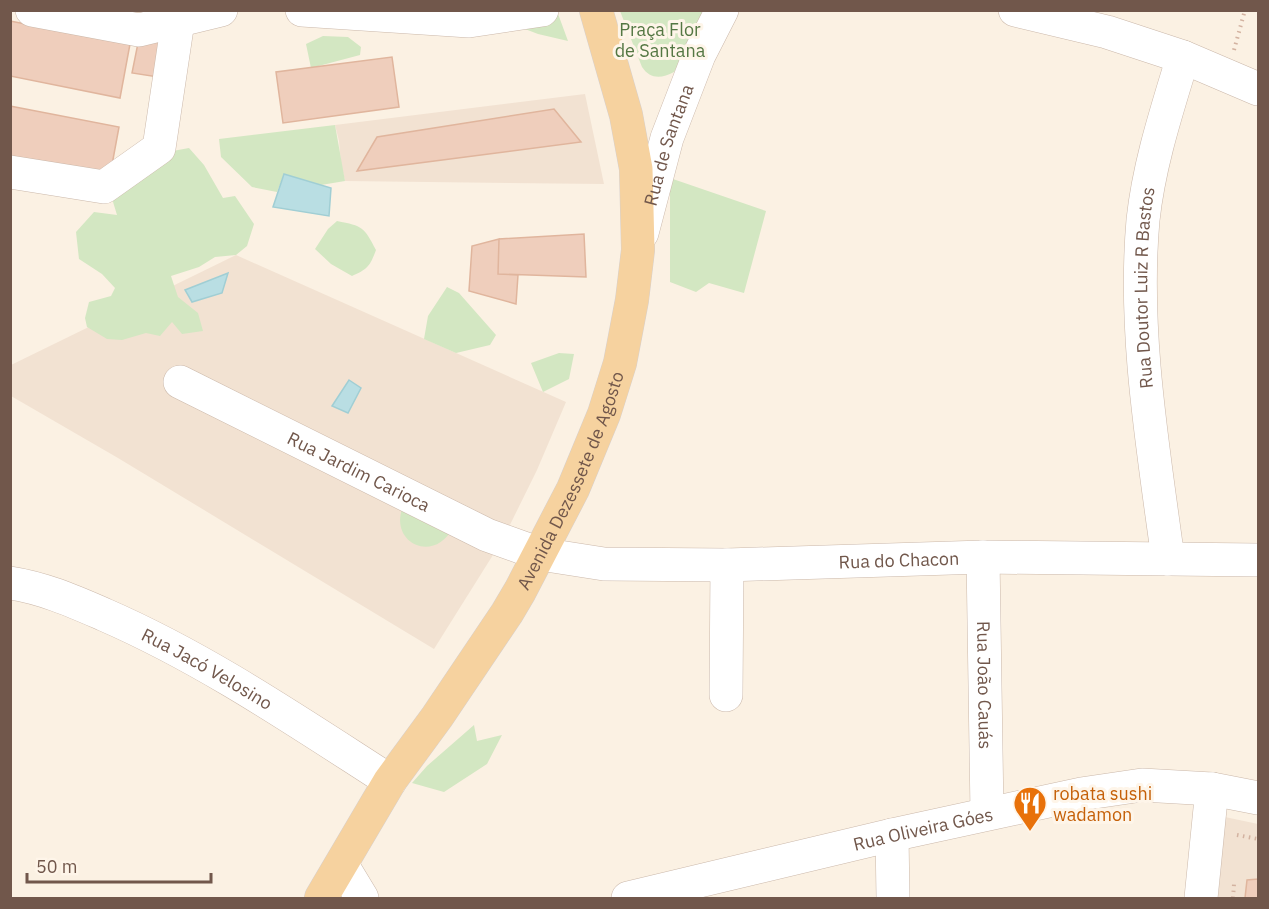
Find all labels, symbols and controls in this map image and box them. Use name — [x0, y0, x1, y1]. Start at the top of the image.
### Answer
park label: Praça Flor de Santana — [615, 18, 706, 62]
street label: Rua de Santana — [638, 80, 698, 208]
street label: Rua Doutor Luiz R Bastos — [1129, 185, 1159, 390]
street label: Avenida Dezessete de Agosto — [511, 368, 628, 593]
street label: Rua Jardim Carioca — [284, 426, 435, 517]
street label: Rua do Chacon — [838, 546, 960, 573]
street label: Rua João Cauás — [972, 621, 998, 749]
street label: Rua Jacó Velosino — [138, 622, 277, 714]
place label: robata sushi wadamon — [1053, 782, 1152, 826]
restaurant icon: robata sushi wadamon — [1012, 785, 1048, 832]
street label: Rua Oliveira Góes — [851, 802, 995, 855]
scale bar — [27, 846, 212, 884]
text: 50 m — [36, 855, 78, 878]

